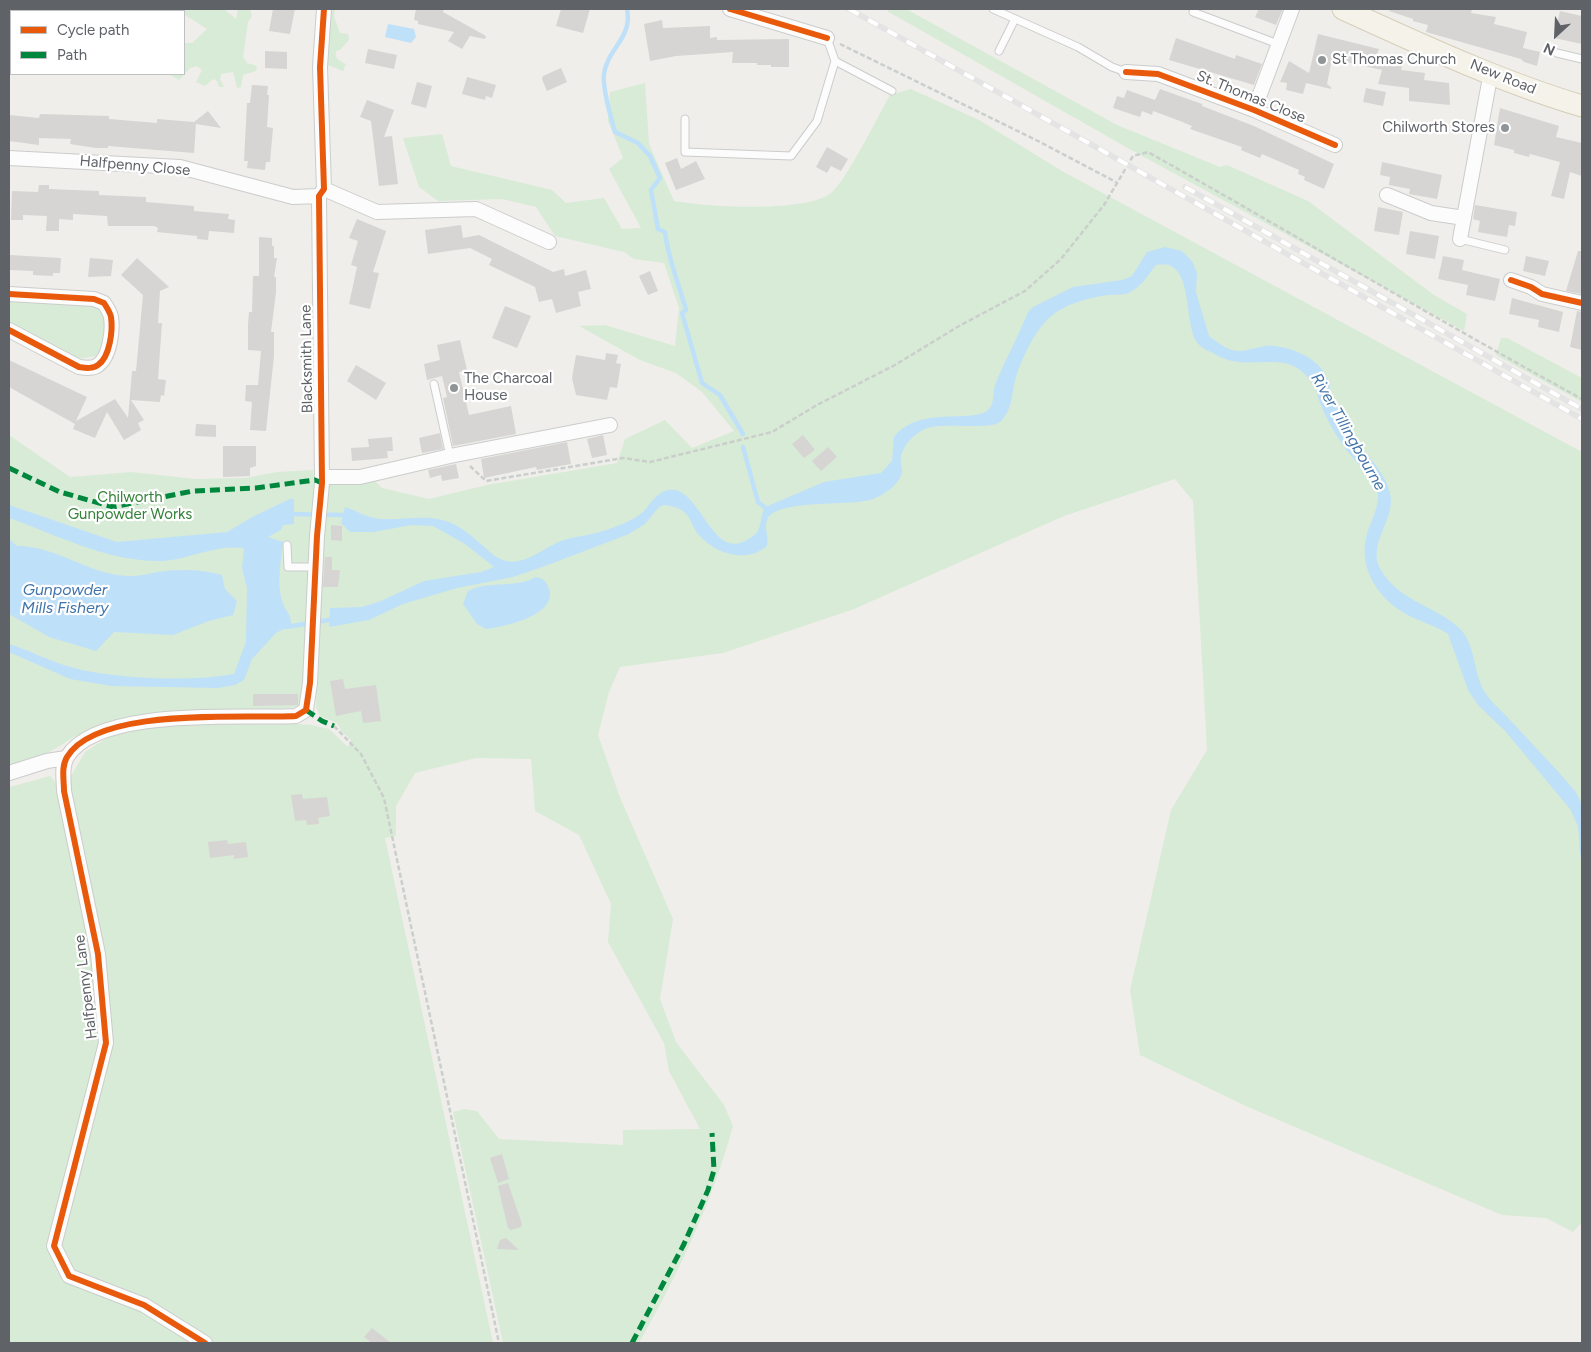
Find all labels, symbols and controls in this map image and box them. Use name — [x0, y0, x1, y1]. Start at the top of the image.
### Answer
legend — [10, 10, 185, 75]
north arrow — [1531, 10, 1581, 60]
text: Cycle path — [57, 21, 129, 39]
text: N — [1541, 39, 1558, 59]
text: Path — [57, 46, 87, 64]
place label: St Thomas Church — [1332, 51, 1456, 69]
marker: St Thomas Church — [1316, 54, 1328, 66]
street label: New Road — [1467, 56, 1539, 98]
street label: St. Thomas Close — [1194, 67, 1308, 127]
place label: Chilworth Stores — [1382, 119, 1495, 137]
marker: Chilworth Stores — [1499, 122, 1511, 134]
street label: Halfpenny Close — [79, 152, 191, 180]
street label: Blacksmith Lane — [297, 305, 317, 413]
place label: The Charcoal House — [464, 370, 552, 405]
water label: River Tillingbourne — [1307, 370, 1389, 494]
marker: The Charcoal House — [448, 382, 460, 394]
park label: Chilworth Gunpowder Works — [68, 489, 192, 524]
water label: Gunpowder Mills Fishery — [21, 580, 109, 618]
street label: Halfpenny Lane — [71, 934, 101, 1040]

